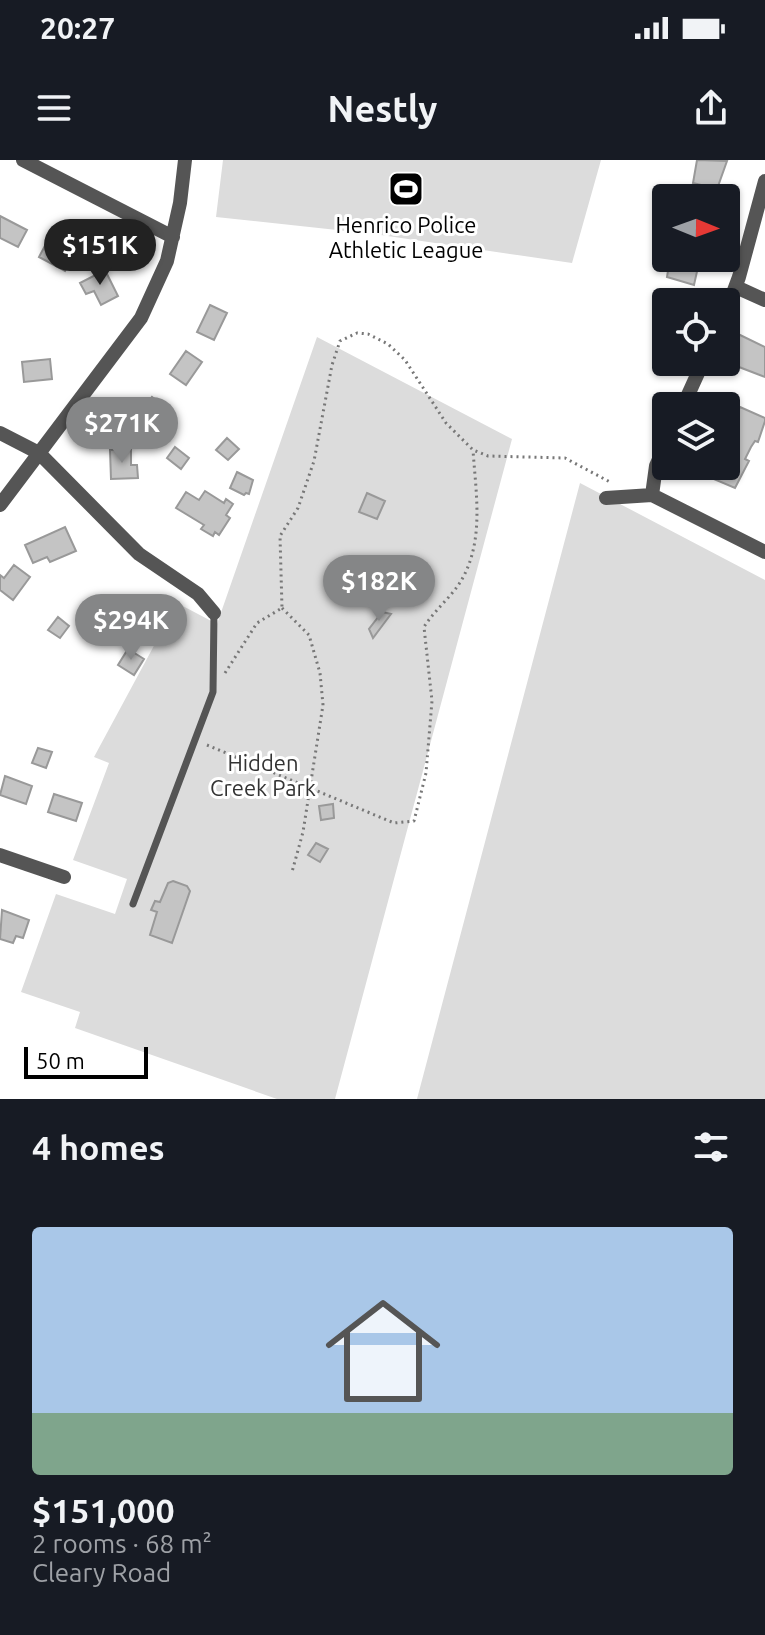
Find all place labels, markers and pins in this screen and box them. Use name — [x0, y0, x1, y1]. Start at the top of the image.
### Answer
sports icon: Henrico Police Athletic League — [387, 170, 425, 208]
place label: Henrico Police Athletic League — [329, 212, 483, 262]
pin: $151K — [44, 219, 156, 287]
pin: $271K — [66, 397, 178, 465]
pin: $182K — [323, 555, 435, 623]
pin: $294K — [75, 594, 187, 662]

